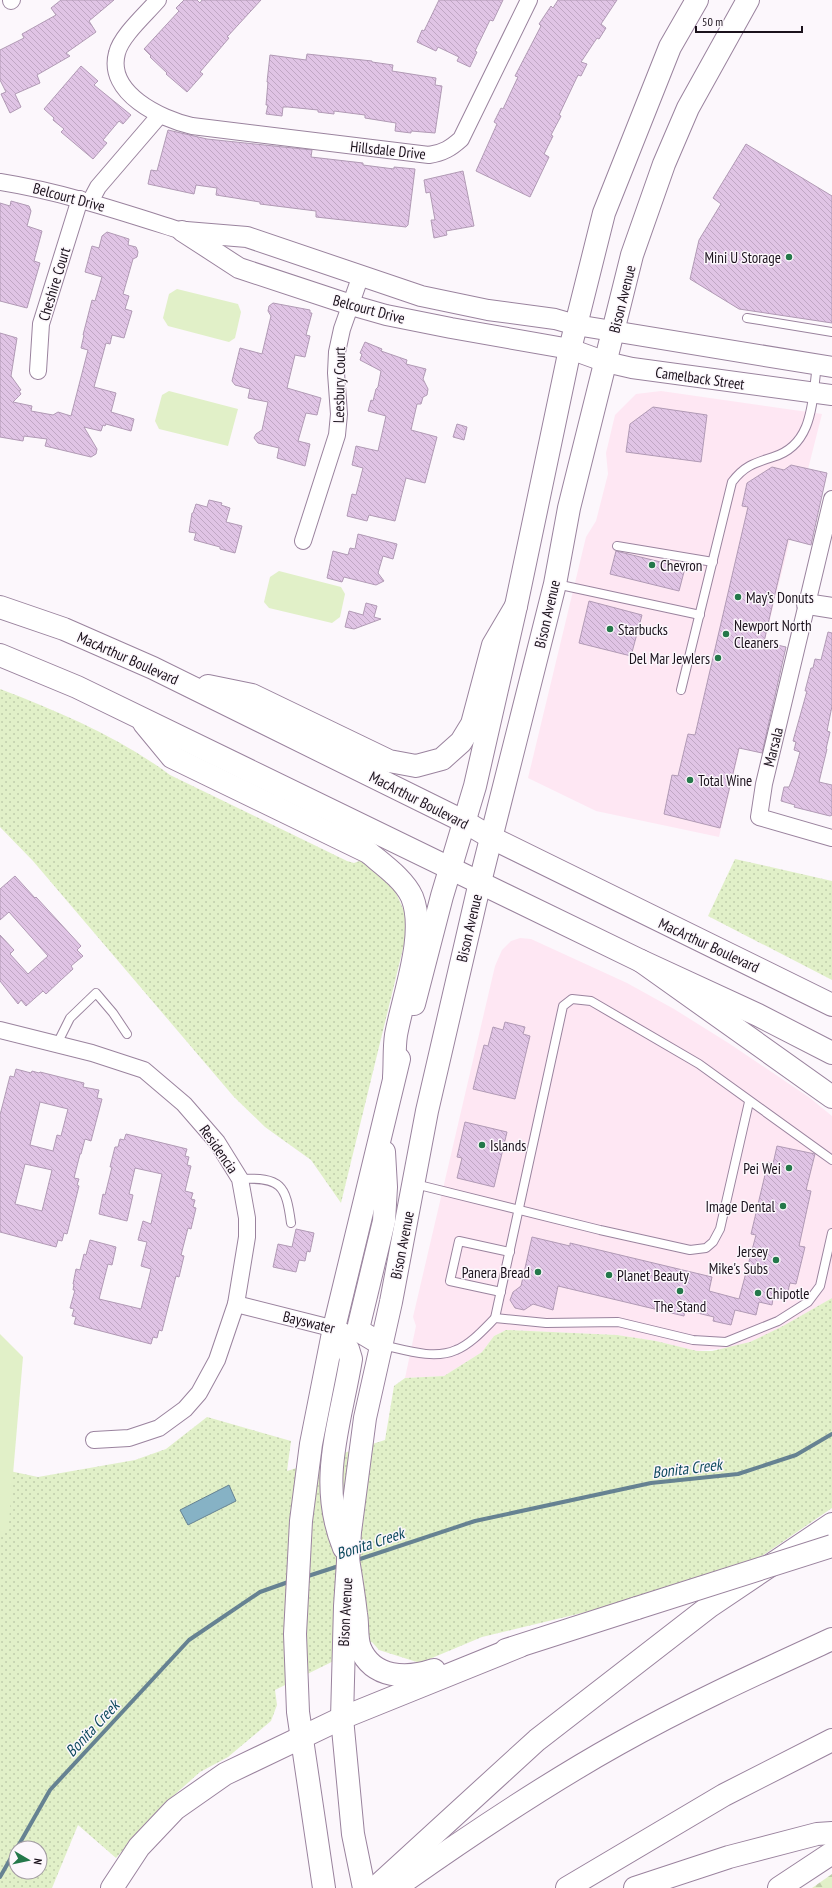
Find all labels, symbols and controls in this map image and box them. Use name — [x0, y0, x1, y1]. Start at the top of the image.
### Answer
scale bar — [696, 8, 802, 34]
text: 50 m — [702, 14, 723, 29]
street label: Hillsdale Drive — [349, 137, 427, 163]
street label: Belcourt Drive — [31, 178, 107, 216]
street label: Cheshire Court — [34, 245, 74, 323]
place label: Mini U Storage — [704, 248, 781, 267]
marker: Mini U Storage — [784, 252, 794, 262]
street label: Bison Avenue — [604, 263, 640, 335]
street label: Belcourt Drive — [331, 290, 407, 328]
street label: Leesbury Court — [329, 347, 349, 423]
street label: Camelback Street — [654, 362, 746, 394]
place label: Chevron — [660, 556, 702, 575]
marker: Chevron — [647, 560, 657, 570]
street label: Bison Avenue — [530, 578, 564, 650]
place label: May’s Donuts — [746, 588, 814, 607]
marker: May’s Donuts — [733, 592, 743, 602]
place label: Newport North Cleaners — [734, 616, 812, 652]
place label: Starbucks — [618, 620, 668, 639]
marker: Starbucks — [605, 624, 615, 634]
street label: MacArthur Boulevard — [74, 627, 182, 689]
marker: Newport North Cleaners — [721, 629, 731, 639]
place label: Del Mar Jewlers — [629, 649, 710, 668]
marker: Del Mar Jewlers — [713, 653, 723, 663]
street label: Marsala — [759, 725, 787, 769]
street label: MacArthur Boulevard — [366, 767, 472, 833]
place label: Total Wine — [698, 771, 752, 790]
marker: Total Wine — [685, 775, 695, 785]
street label: Bison Avenue — [452, 892, 486, 964]
street label: MacArthur Boulevard — [656, 913, 762, 977]
street label: Residencia — [195, 1121, 243, 1177]
place label: Islands — [490, 1136, 526, 1155]
marker: Islands — [477, 1140, 487, 1150]
place label: Pei Wei — [743, 1159, 781, 1178]
marker: Pei Wei — [784, 1163, 794, 1173]
place label: Image Dental — [706, 1197, 776, 1216]
marker: Image Dental — [778, 1201, 788, 1211]
street label: Bison Avenue — [386, 1209, 418, 1281]
place label: Jersey Mike's Subs — [709, 1242, 768, 1278]
marker: Jersey Mike's Subs — [771, 1255, 781, 1265]
place label: Panera Bread — [462, 1263, 530, 1282]
place label: Planet Beauty — [617, 1266, 689, 1285]
marker: Panera Bread — [533, 1267, 543, 1277]
marker: Planet Beauty — [604, 1270, 614, 1280]
place label: Chipotle — [766, 1284, 810, 1303]
marker: The Stand — [675, 1286, 685, 1296]
marker: Chipotle — [753, 1288, 763, 1298]
place label: The Stand — [654, 1297, 706, 1316]
street label: Bayswater — [281, 1306, 338, 1338]
water label: Bonita Creek — [651, 1454, 725, 1482]
water label: Bonita Creek — [334, 1522, 408, 1563]
street label: Bison Avenue — [334, 1577, 356, 1647]
water label: Bonita Creek — [61, 1694, 124, 1760]
north arrow — [8, 1840, 48, 1880]
text: N — [30, 1858, 45, 1866]

